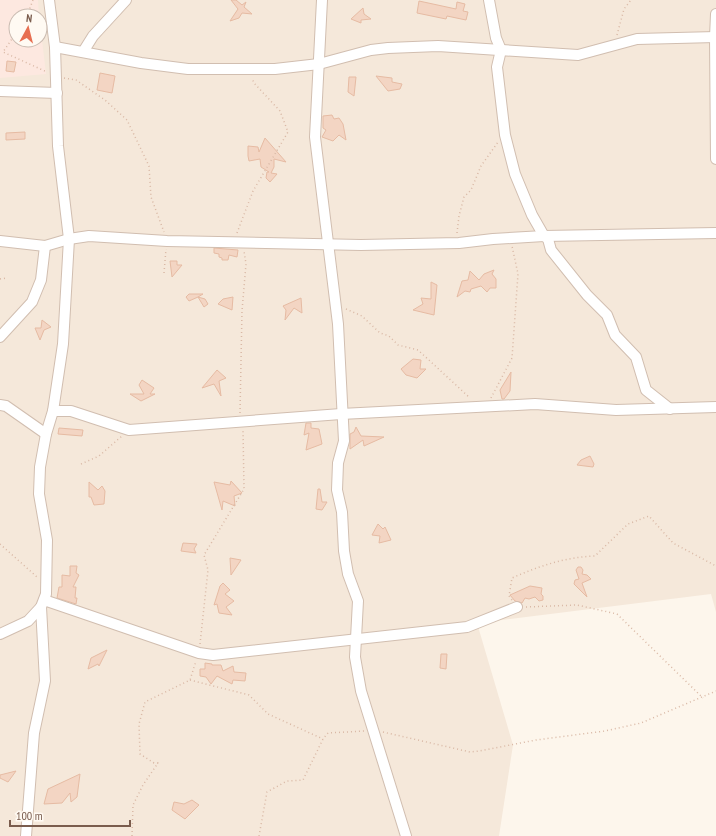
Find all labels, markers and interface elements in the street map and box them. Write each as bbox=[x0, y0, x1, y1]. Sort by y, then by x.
north arrow bbox=[8, 8, 48, 48]
text: N bbox=[25, 11, 33, 25]
scale bar bbox=[10, 802, 130, 828]
text: 100 m bbox=[16, 808, 43, 823]

